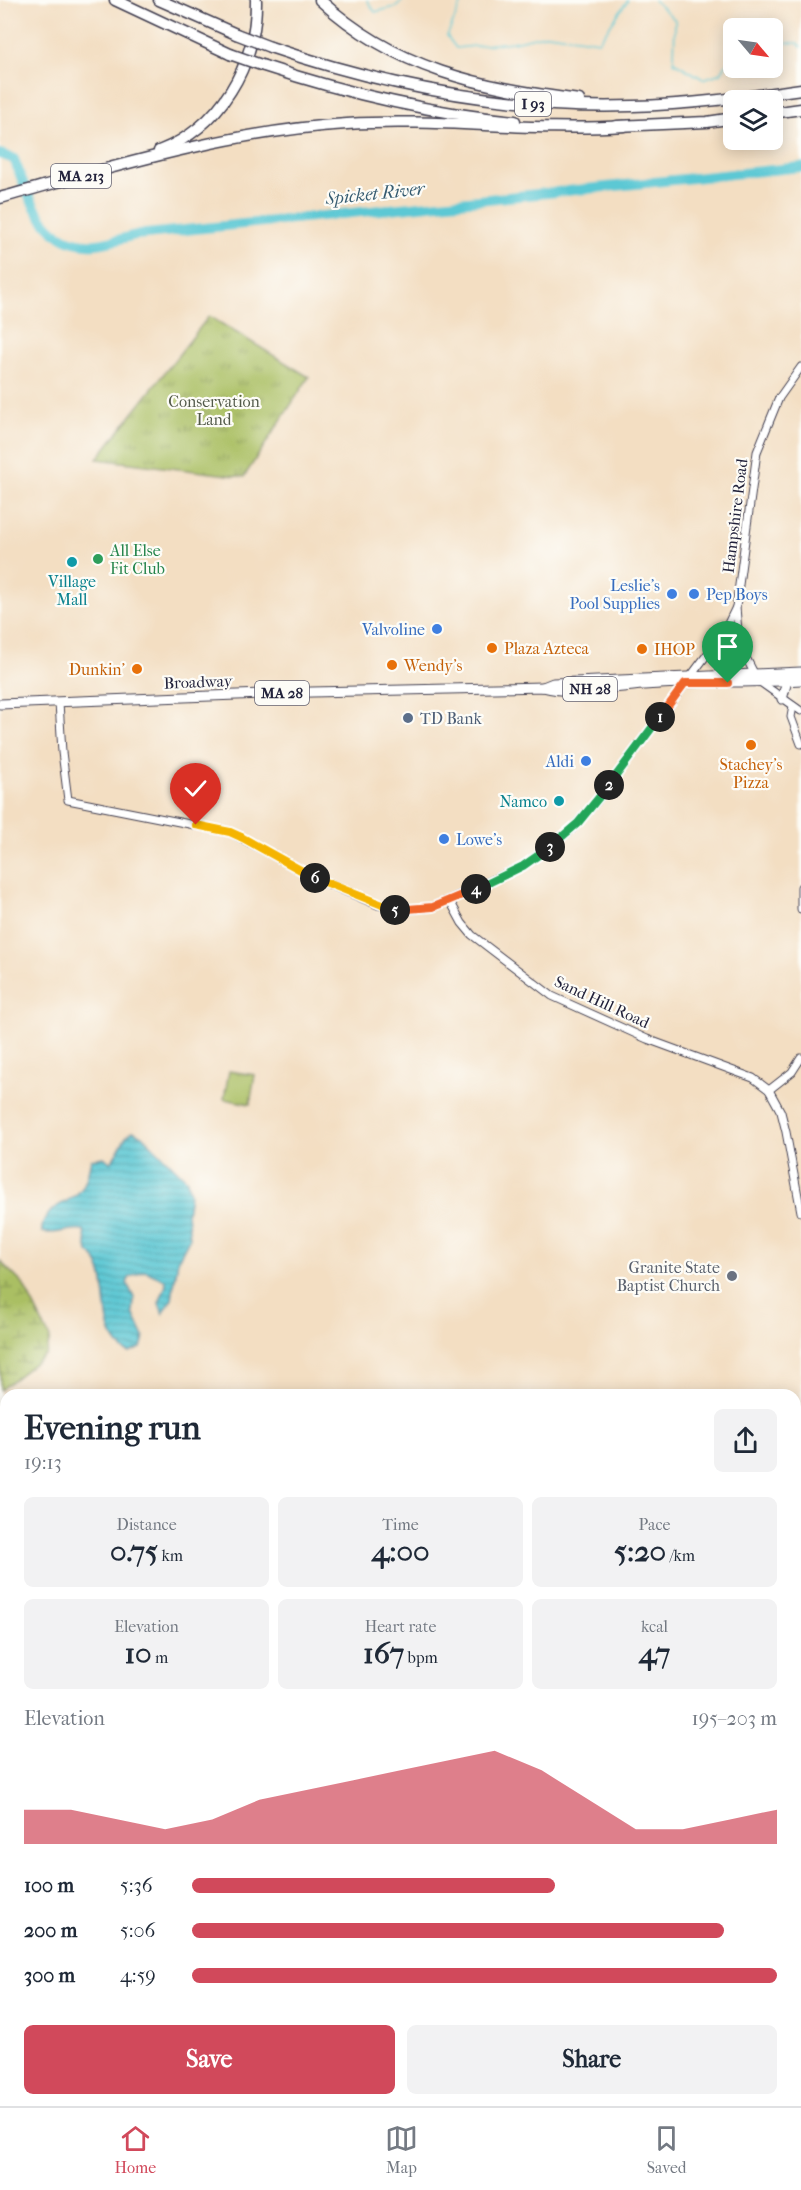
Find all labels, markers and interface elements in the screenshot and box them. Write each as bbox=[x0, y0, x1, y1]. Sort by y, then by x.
north arrow bbox=[723, 18, 783, 78]
map controls bbox=[723, 18, 783, 150]
button: layers bbox=[723, 90, 783, 150]
road number: I 93 bbox=[515, 92, 551, 116]
road number: MA 213 bbox=[51, 164, 111, 188]
water label: Spicket River bbox=[323, 178, 427, 210]
park label: Conservation Land bbox=[168, 392, 260, 429]
street label: Hampshire Road bbox=[719, 457, 751, 574]
place label: All Else Fit Club bbox=[109, 541, 165, 578]
marker: All Else Fit Club bbox=[91, 552, 105, 566]
marker: Village Mall bbox=[65, 555, 79, 569]
place label: Village Mall bbox=[47, 572, 96, 609]
place label: Leslie's Pool Supplies bbox=[569, 576, 660, 613]
place label: Pep Boys bbox=[706, 585, 768, 604]
marker: Leslie's Pool Supplies bbox=[665, 587, 679, 601]
marker: Pep Boys bbox=[687, 587, 701, 601]
place label: Valvoline bbox=[361, 620, 425, 639]
pin bbox=[702, 621, 753, 683]
marker: Valvoline bbox=[430, 622, 444, 636]
icon: arrive bbox=[711, 630, 744, 663]
place label: Plaza Azteca bbox=[504, 639, 590, 658]
place label: IHOP bbox=[654, 640, 695, 659]
marker: Plaza Azteca bbox=[485, 641, 499, 655]
marker: IHOP bbox=[635, 642, 649, 656]
place label: Wendy's bbox=[403, 656, 462, 675]
marker: Wendy's bbox=[385, 658, 399, 672]
place label: Dunkin' bbox=[69, 660, 125, 679]
marker: Dunkin' bbox=[130, 662, 144, 676]
street label: Broadway bbox=[163, 671, 233, 693]
road number: NH 28 bbox=[563, 677, 617, 701]
road number: MA 28 bbox=[255, 681, 309, 705]
pin: 1 bbox=[645, 702, 675, 732]
text: 1 bbox=[657, 707, 663, 726]
place label: TD Bank bbox=[420, 709, 483, 728]
marker: TD Bank bbox=[401, 711, 415, 725]
marker: Stachey's Pizza bbox=[744, 738, 758, 752]
place label: Aldi bbox=[545, 752, 574, 771]
marker: Aldi bbox=[579, 754, 593, 768]
place label: Stachey's Pizza bbox=[719, 755, 783, 792]
pin bbox=[170, 763, 221, 825]
pin: 2 bbox=[594, 770, 624, 800]
icon: check bbox=[179, 772, 212, 805]
text: 2 bbox=[605, 775, 613, 794]
place label: Namco bbox=[499, 792, 547, 811]
marker: Namco bbox=[552, 794, 566, 808]
place label: Lowe's bbox=[456, 830, 502, 849]
marker: Lowe's bbox=[437, 832, 451, 846]
pin: 3 bbox=[535, 832, 565, 862]
text: 3 bbox=[547, 837, 553, 856]
pin: 6 bbox=[300, 863, 330, 893]
text: 6 bbox=[311, 868, 319, 887]
pin: 4 bbox=[461, 874, 491, 904]
text: 4 bbox=[471, 879, 481, 898]
pin: 5 bbox=[380, 895, 410, 925]
text: 5 bbox=[392, 900, 398, 919]
street label: Sand Hill Road bbox=[552, 972, 653, 1032]
place label: Granite State Baptist Church bbox=[617, 1258, 720, 1295]
marker: Granite State Baptist Church bbox=[725, 1269, 739, 1283]
text: Evening run bbox=[24, 1409, 201, 1448]
button: share bbox=[714, 1409, 777, 1472]
text: 19:13 bbox=[24, 1451, 62, 1474]
text: Distance bbox=[116, 1515, 177, 1534]
text: Time bbox=[382, 1515, 419, 1534]
text: Pace bbox=[639, 1515, 670, 1534]
text: 0.75 bbox=[110, 1534, 158, 1569]
text: 4:00 bbox=[371, 1534, 430, 1569]
text: 5:20 bbox=[614, 1534, 666, 1569]
text: km bbox=[158, 1546, 183, 1565]
text: /km bbox=[666, 1546, 695, 1565]
text: Elevation bbox=[114, 1617, 179, 1636]
text: Heart rate bbox=[365, 1617, 436, 1636]
text: kcal bbox=[641, 1617, 668, 1636]
text: 10 bbox=[125, 1636, 152, 1671]
text: 167 bbox=[363, 1636, 404, 1671]
text: 47 bbox=[639, 1636, 670, 1671]
text: m bbox=[152, 1648, 168, 1667]
text: bpm bbox=[404, 1648, 438, 1667]
text: Elevation bbox=[24, 1707, 105, 1730]
text: 195–203 m bbox=[692, 1707, 777, 1730]
text: 100 m bbox=[24, 1874, 74, 1897]
text: 5:36 bbox=[120, 1874, 153, 1897]
text: 200 m bbox=[24, 1919, 77, 1942]
text: 5:06 bbox=[120, 1919, 155, 1942]
text: 300 m bbox=[24, 1964, 75, 1987]
text: 4:59 bbox=[120, 1964, 156, 1987]
button: Save bbox=[24, 2025, 395, 2094]
button: Share bbox=[407, 2025, 777, 2094]
tab: Home bbox=[114, 2122, 156, 2177]
tab: Map bbox=[385, 2122, 418, 2177]
tab: Saved bbox=[647, 2122, 687, 2177]

